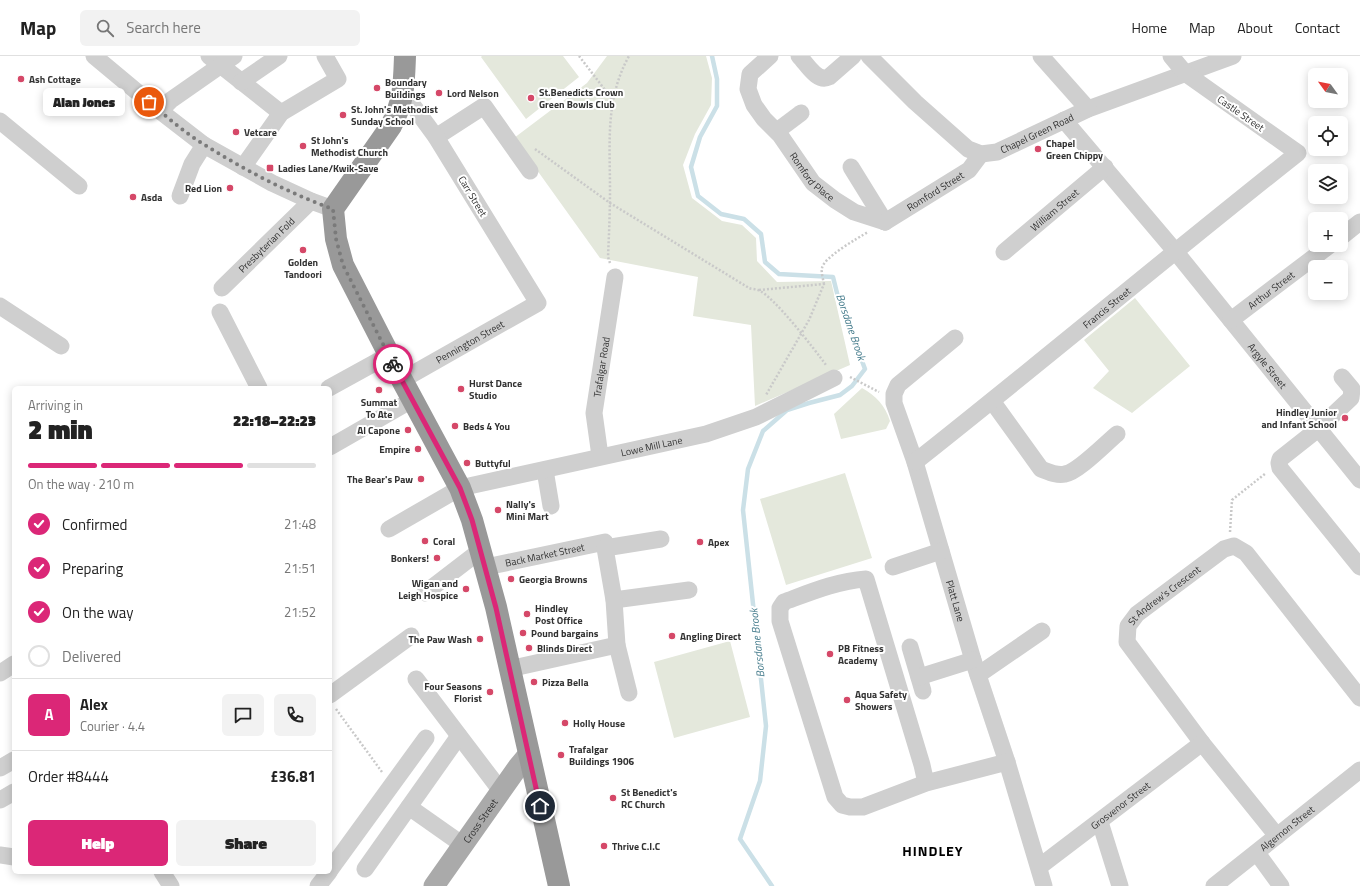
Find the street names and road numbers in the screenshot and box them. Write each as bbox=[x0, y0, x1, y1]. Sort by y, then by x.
street label: Castle Street bbox=[1214, 92, 1268, 135]
street label: Chapel Green Road bbox=[998, 110, 1076, 157]
street label: Romford Place bbox=[786, 149, 838, 205]
street label: Romford Street bbox=[904, 168, 967, 215]
street label: Carr Street bbox=[454, 173, 491, 220]
street label: William Street bbox=[1027, 185, 1083, 235]
street label: Presbyterian Fold bbox=[235, 214, 298, 276]
street label: Arthur Street bbox=[1245, 267, 1298, 313]
street label: Francis Street bbox=[1079, 283, 1134, 332]
street label: Pennington Street bbox=[433, 316, 508, 367]
street label: Trafalgar Road bbox=[590, 336, 614, 398]
street label: Argyle Street bbox=[1244, 340, 1291, 392]
street label: Lowe Mill Lane bbox=[619, 432, 684, 460]
street label: Back Market Street bbox=[504, 539, 586, 571]
street label: St Andrew's Crescent bbox=[1124, 562, 1204, 628]
street label: Platt Lane bbox=[942, 578, 968, 624]
street label: Grosvenor Street bbox=[1088, 778, 1154, 833]
street label: Cross Street bbox=[460, 795, 502, 846]
street label: Algernon Street bbox=[1257, 802, 1318, 855]

